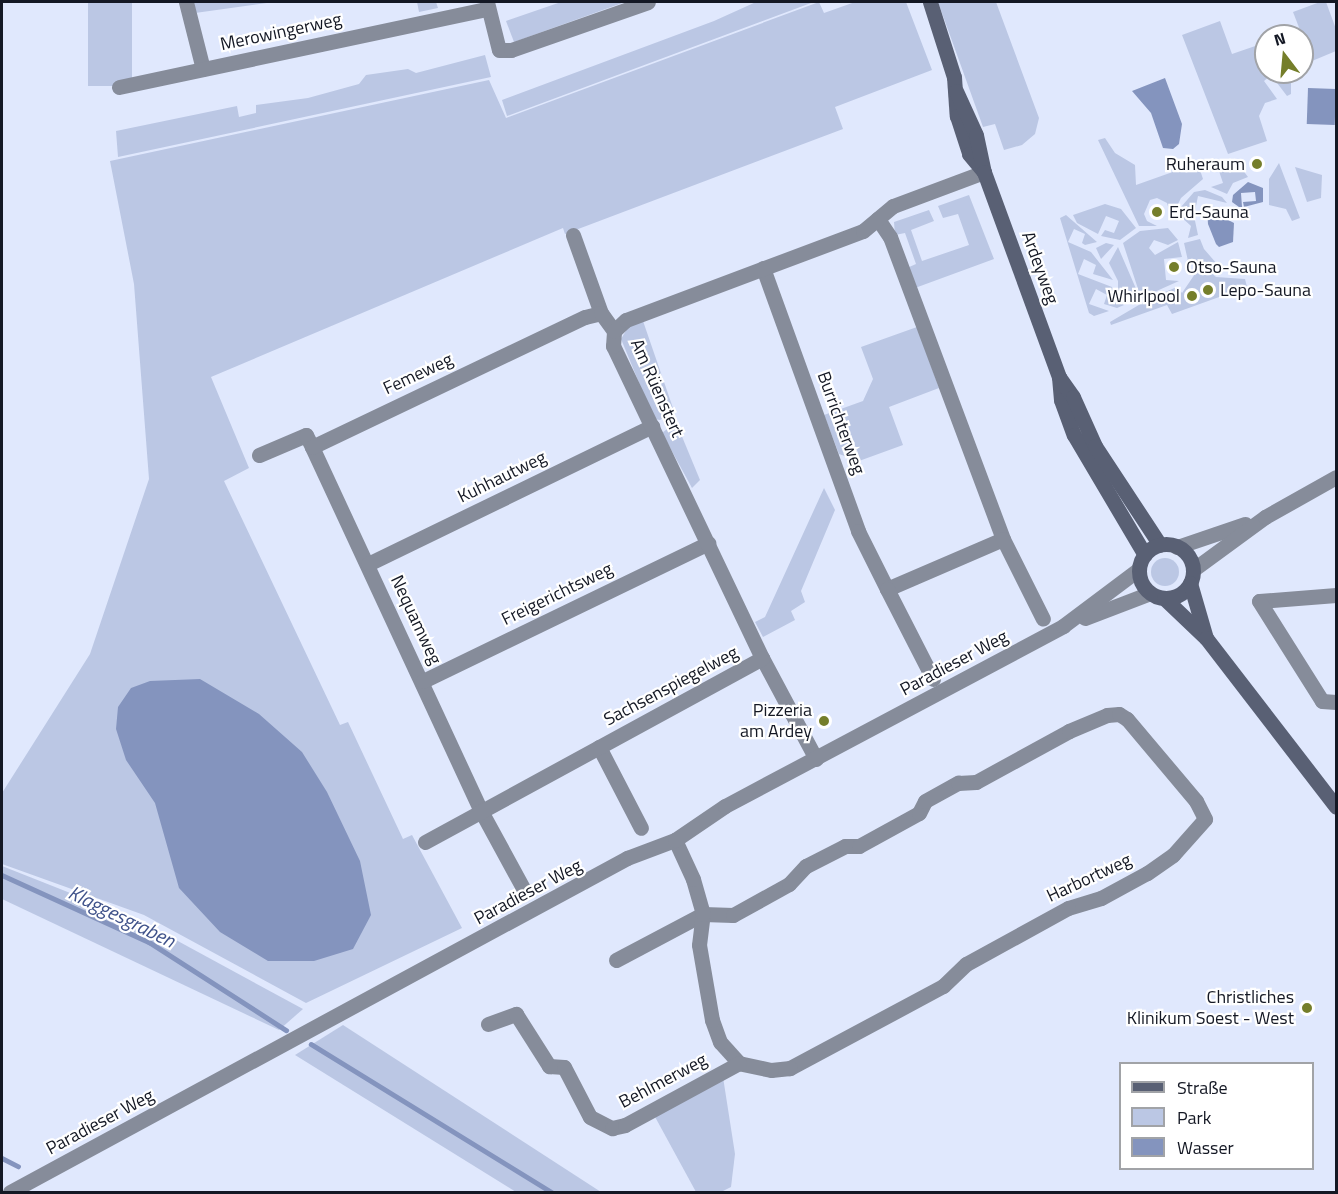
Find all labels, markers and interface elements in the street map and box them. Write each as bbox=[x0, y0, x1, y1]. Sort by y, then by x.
street label: Merowingerweg bbox=[218, 9, 344, 55]
north arrow bbox=[1254, 24, 1314, 84]
text: N bbox=[1271, 26, 1288, 52]
place label: Ruheraum bbox=[1166, 153, 1245, 175]
marker: Ruheraum bbox=[1250, 157, 1264, 171]
place label: Erd-Sauna bbox=[1169, 201, 1249, 223]
marker: Erd-Sauna bbox=[1150, 205, 1164, 219]
street label: Ardeyweg bbox=[1017, 229, 1063, 307]
place label: Otso-Sauna bbox=[1186, 256, 1276, 278]
marker: Otso-Sauna bbox=[1167, 260, 1181, 274]
place label: Lepo-Sauna bbox=[1220, 279, 1311, 301]
marker: Lepo-Sauna bbox=[1201, 283, 1215, 297]
place label: Whirlpool bbox=[1107, 285, 1180, 307]
marker: Whirlpool bbox=[1185, 289, 1199, 303]
street label: Am Rüenstert bbox=[626, 335, 688, 441]
street label: Femeweg bbox=[380, 349, 456, 399]
street label: Burrichterweg bbox=[812, 369, 870, 477]
street label: Kuhhautweg bbox=[454, 446, 550, 508]
street label: Freigerichtsweg bbox=[498, 558, 616, 630]
street label: Nequamweg bbox=[386, 572, 446, 668]
street label: Paradieser Weg bbox=[896, 626, 1012, 700]
street label: Sachsenspiegelweg bbox=[600, 642, 742, 730]
place label: Pizzeria am Ardey bbox=[740, 700, 812, 742]
marker: Pizzeria am Ardey bbox=[817, 714, 831, 728]
street label: Harbortweg bbox=[1043, 849, 1135, 907]
street label: Paradieser Weg bbox=[470, 855, 586, 929]
water label: Klaggesgraben bbox=[65, 880, 179, 952]
place label: Christliches Klinikum Soest - West bbox=[1127, 987, 1294, 1030]
marker: Christliches Klinikum Soest - West bbox=[1298, 999, 1316, 1017]
street label: Behlmerweg bbox=[615, 1049, 711, 1113]
legend bbox=[1119, 1062, 1314, 1170]
text: Straße bbox=[1177, 1074, 1228, 1101]
street label: Paradieser Weg bbox=[42, 1085, 158, 1159]
text: Park bbox=[1177, 1104, 1211, 1131]
text: Wasser bbox=[1177, 1134, 1234, 1161]

